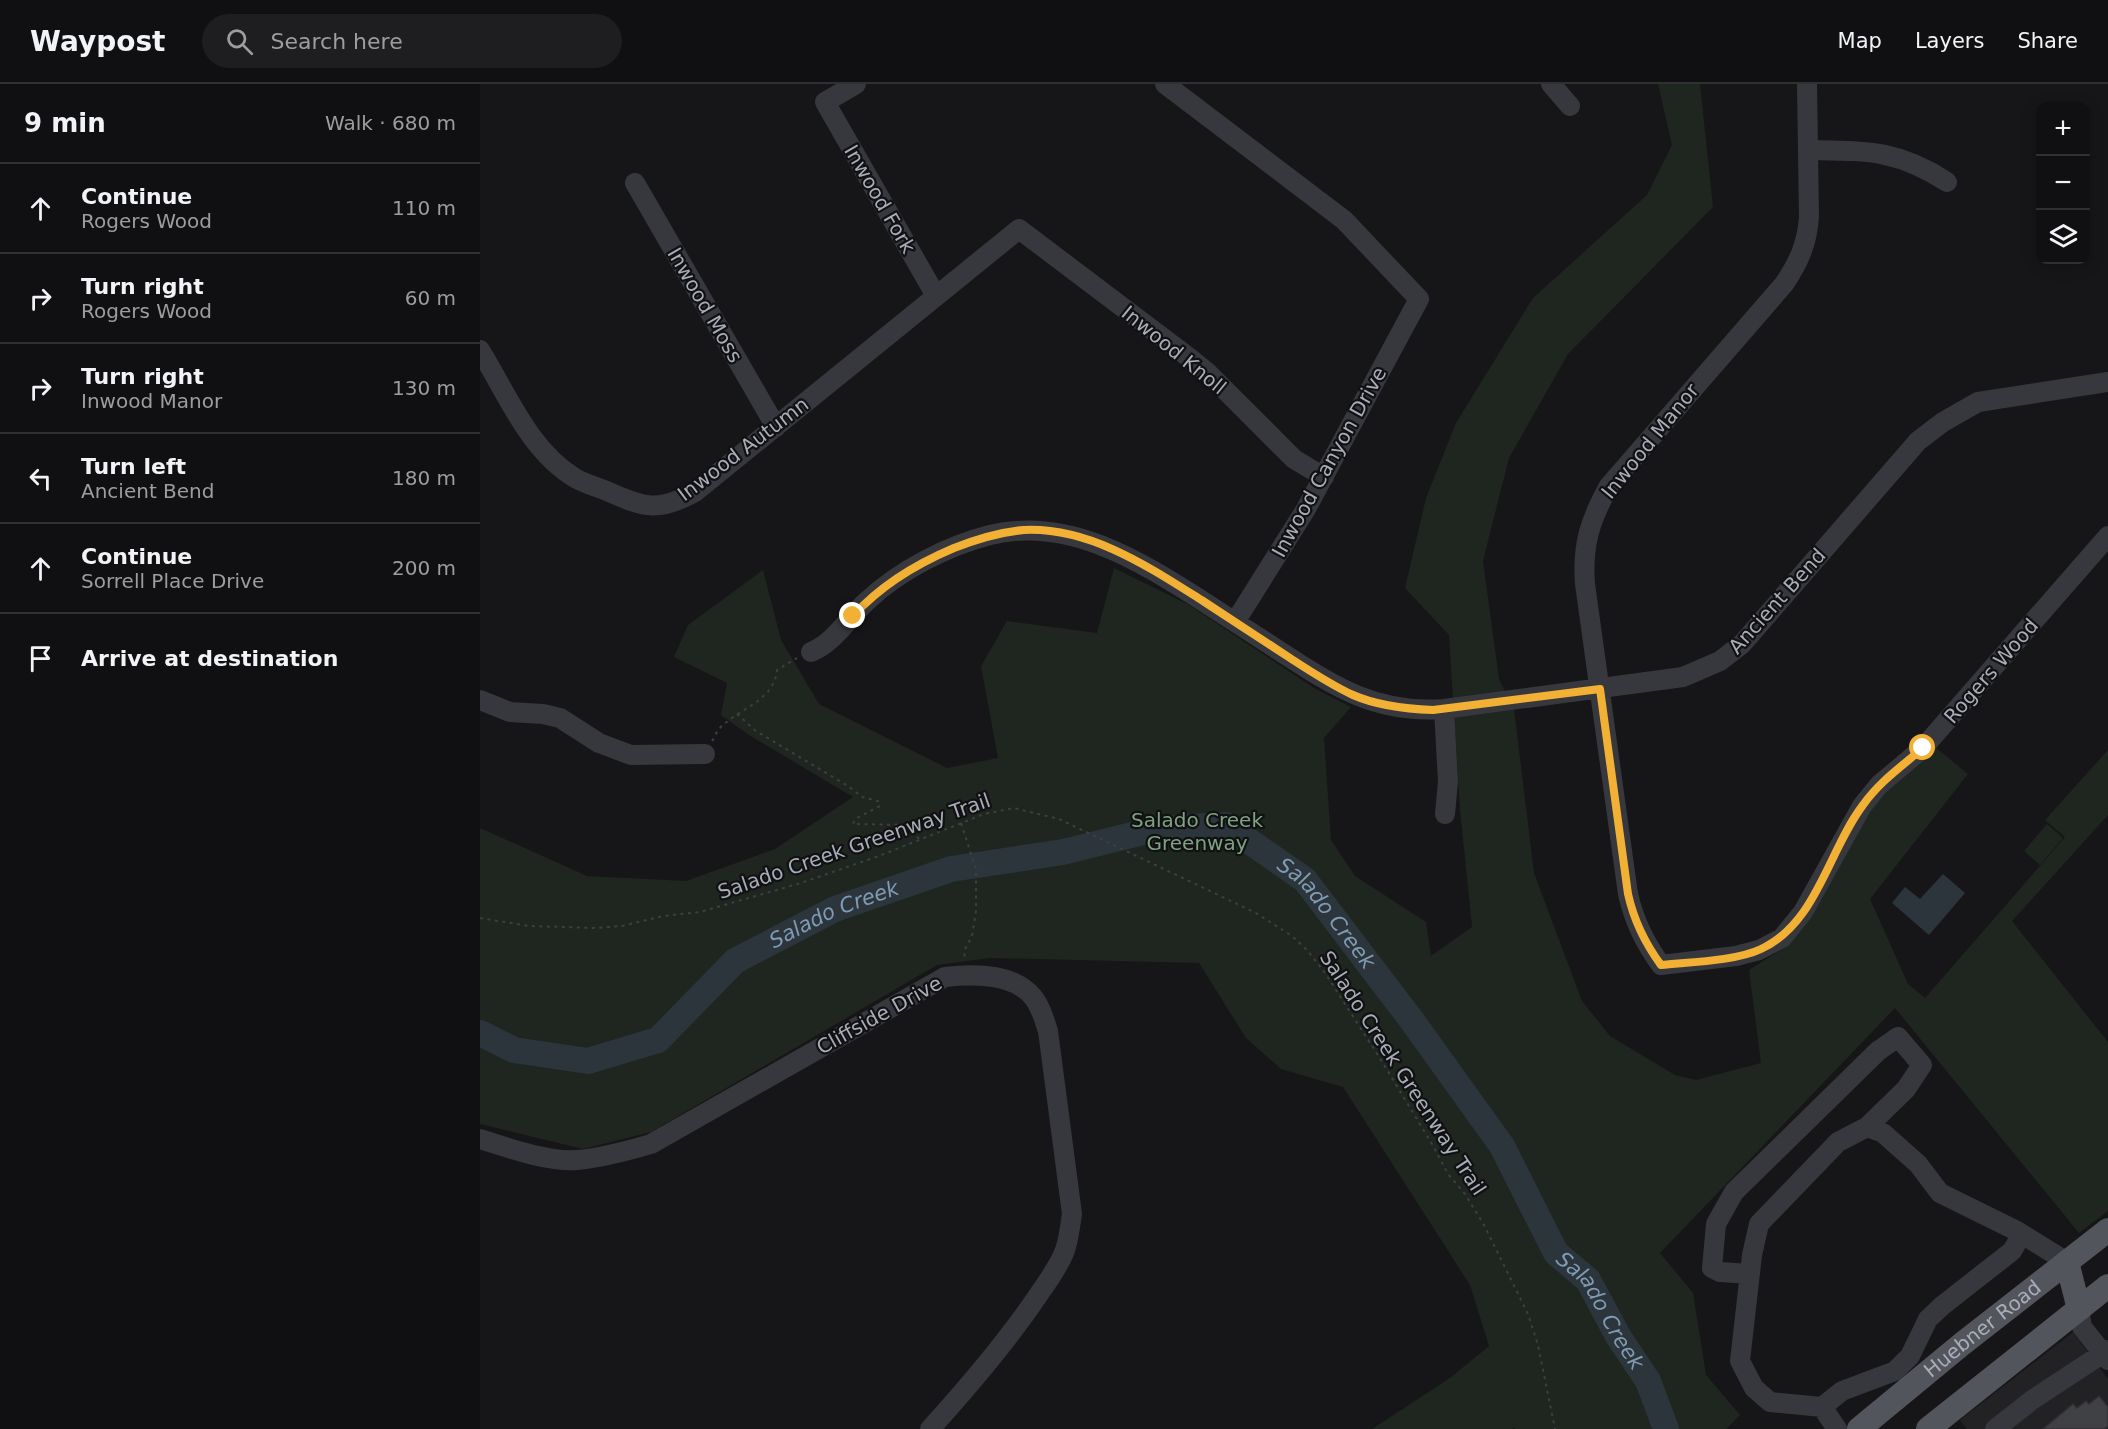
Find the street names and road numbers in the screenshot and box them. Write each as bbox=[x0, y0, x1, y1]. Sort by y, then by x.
street label: Inwood Fork bbox=[839, 140, 921, 258]
street label: Inwood Moss bbox=[662, 243, 748, 367]
street label: Inwood Knoll bbox=[1117, 301, 1231, 399]
street label: Inwood Canyon Drive bbox=[1267, 363, 1391, 561]
street label: Inwood Manor bbox=[1596, 378, 1704, 503]
street label: Inwood Autumn bbox=[673, 392, 813, 506]
street label: Ancient Bend bbox=[1723, 543, 1831, 659]
street label: Rogers Wood bbox=[1939, 614, 2043, 728]
street label: Salado Creek Greenway Trail bbox=[715, 788, 993, 904]
street label: Salado Creek Greenway Trail bbox=[1315, 946, 1491, 1200]
street label: Cliffside Drive bbox=[812, 971, 946, 1059]
street label: Huebner Road bbox=[1919, 1275, 2046, 1382]

